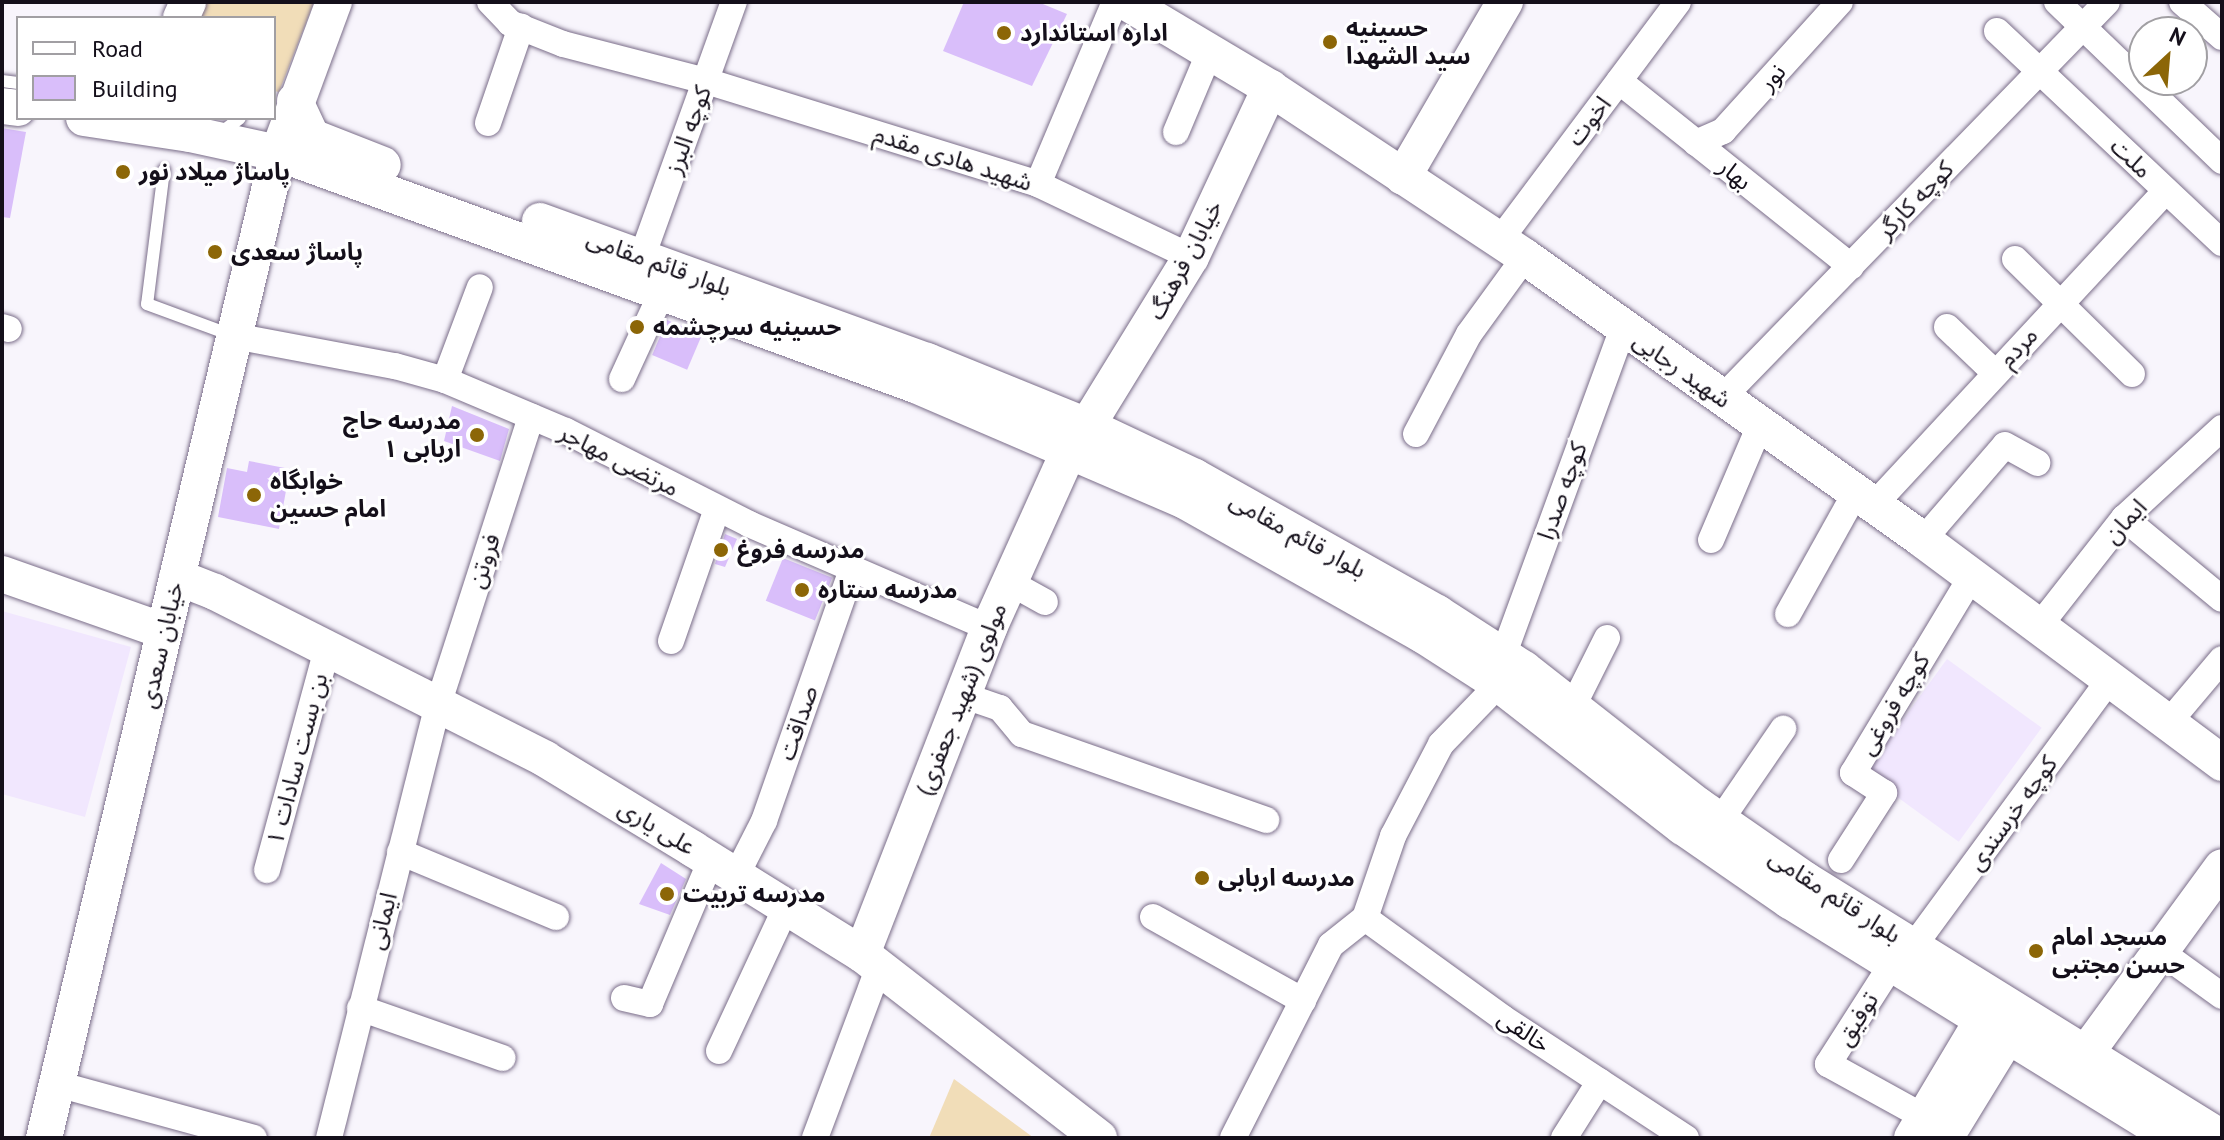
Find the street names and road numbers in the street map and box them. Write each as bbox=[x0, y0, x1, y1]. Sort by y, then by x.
street label: نور bbox=[1752, 57, 1792, 97]
street label: کوچه البرز bbox=[659, 82, 717, 178]
street label: اخوت bbox=[1561, 90, 1617, 152]
street label: شهید هادی مقدم bbox=[870, 119, 1036, 197]
street label: ملت bbox=[2104, 132, 2158, 184]
street label: بهار bbox=[1713, 152, 1757, 196]
street label: کوچه کارگر bbox=[1871, 155, 1959, 245]
street label: خیابان فرهنگ bbox=[1142, 195, 1228, 325]
street label: بلوار قائم مقامی bbox=[583, 224, 735, 302]
street label: مردم bbox=[1992, 321, 2044, 373]
street label: شهید رجایی bbox=[1627, 326, 1737, 414]
street label: مرتضی مهاجر bbox=[554, 417, 684, 503]
street label: کوچه صدرا bbox=[1531, 438, 1593, 544]
street label: بلوار قائم مقامی bbox=[1225, 486, 1371, 584]
street label: ایمان bbox=[2097, 493, 2153, 549]
street label: فروتن bbox=[462, 530, 506, 592]
street label: خیابان سعدی bbox=[132, 579, 190, 711]
street label: مولوی (شهید جعفری) bbox=[909, 599, 1013, 799]
street label: کوچه فروغی bbox=[1852, 648, 1936, 760]
street label: بن بست سادات ۱ bbox=[260, 670, 334, 848]
street label: صداقت bbox=[772, 682, 824, 764]
street label: کوچه خرسندی bbox=[1961, 750, 2063, 876]
street label: علی یاری bbox=[613, 793, 701, 861]
street label: بلوار قائم مقامی bbox=[1764, 843, 1906, 949]
street label: ایمانی bbox=[361, 889, 403, 953]
street label: توفیق bbox=[1830, 987, 1884, 1051]
street label: خالقی bbox=[1492, 1003, 1556, 1059]

